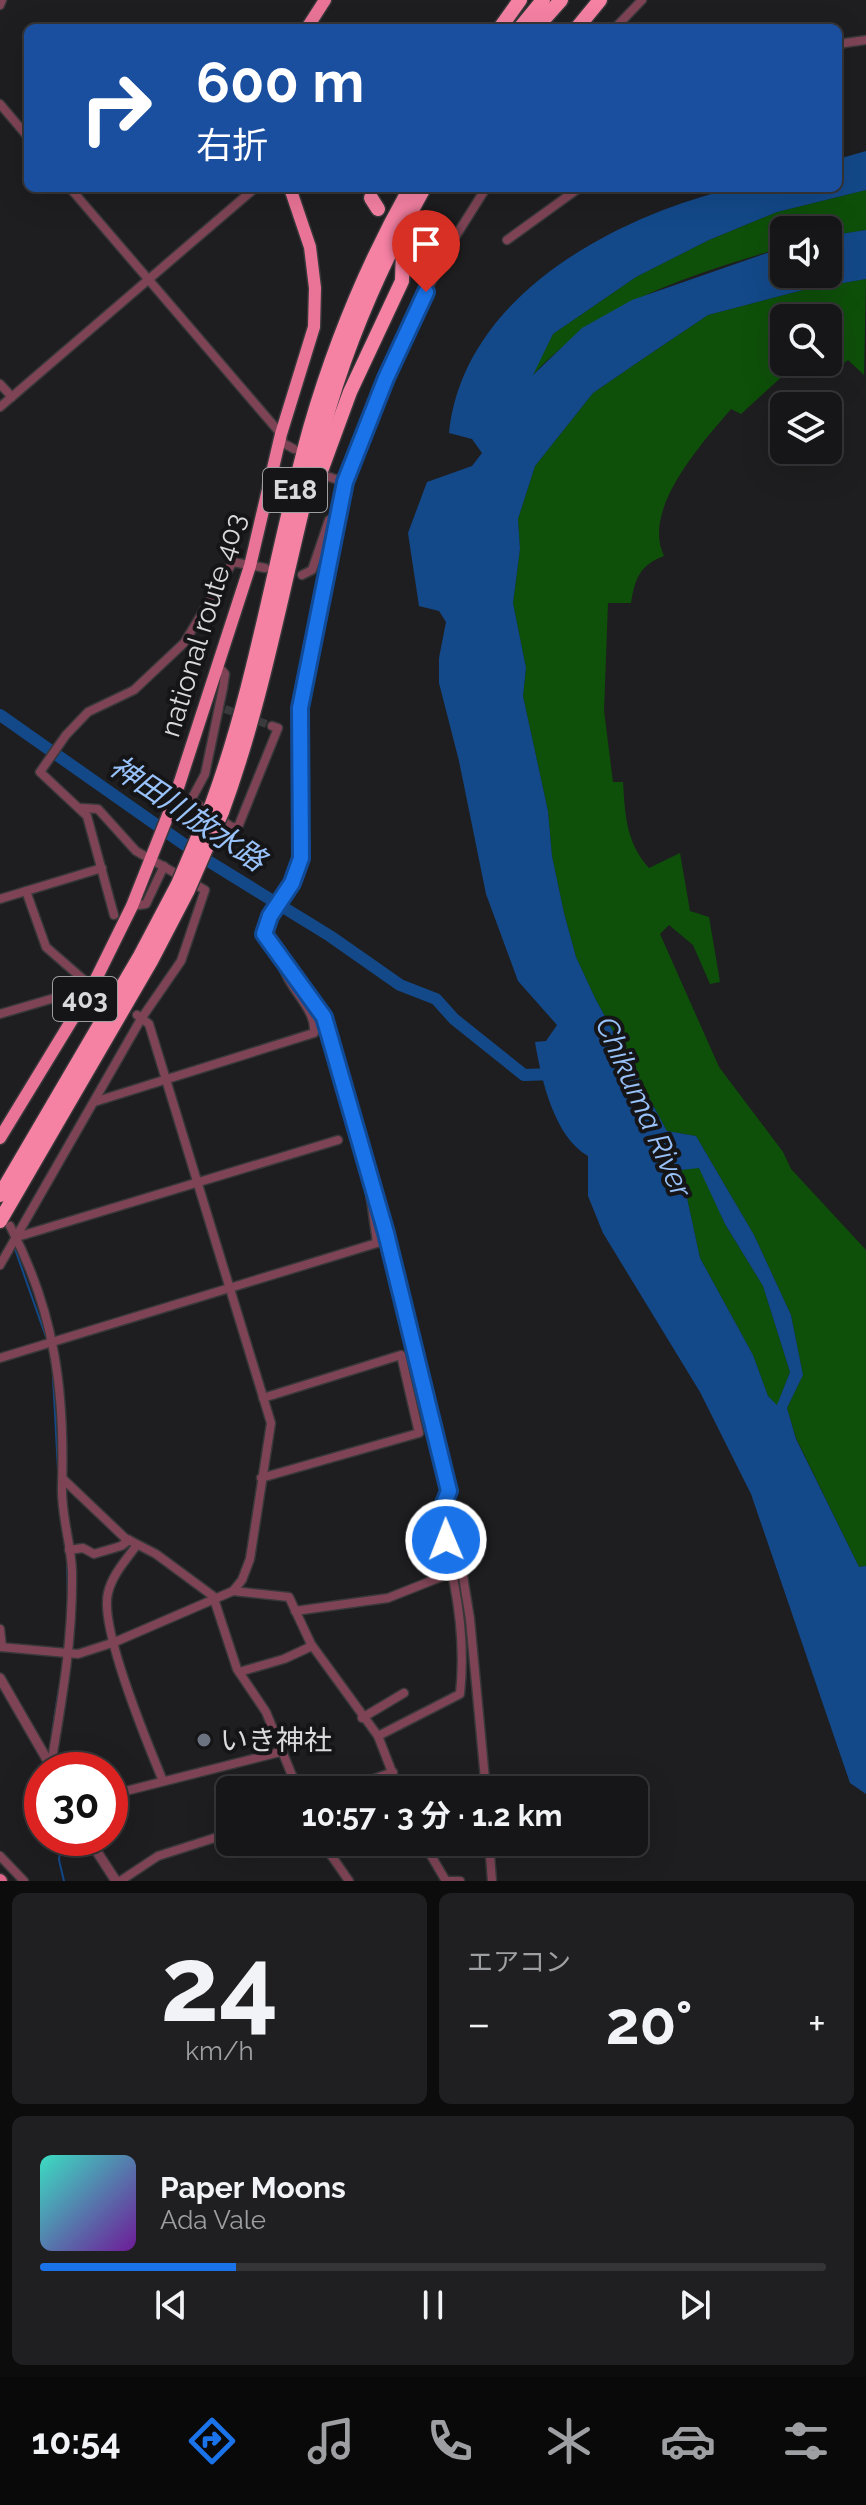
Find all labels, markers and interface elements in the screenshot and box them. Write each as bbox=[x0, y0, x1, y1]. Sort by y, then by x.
text: 600 m bbox=[196, 49, 364, 115]
icon: right bbox=[64, 56, 168, 160]
text: 右折 bbox=[196, 124, 268, 166]
pin bbox=[392, 210, 460, 292]
map controls bbox=[770, 216, 842, 464]
button: sound bbox=[770, 216, 842, 288]
icon: arrive bbox=[404, 222, 448, 266]
button: search bbox=[770, 304, 842, 376]
button: layers bbox=[770, 392, 842, 464]
road number: E18 bbox=[263, 468, 327, 512]
street label: national route 403 bbox=[153, 509, 253, 741]
water label: 神田川放水路 bbox=[104, 748, 275, 880]
road number: 403 bbox=[53, 977, 117, 1021]
water label: Chikuma River bbox=[589, 1011, 700, 1204]
position arrow bbox=[404, 1498, 488, 1582]
place label: いき神社 bbox=[220, 1724, 332, 1757]
marker: いき神社 bbox=[195, 1731, 213, 1749]
speed limit sign: 30 bbox=[24, 1752, 128, 1856]
text: 10:57 · 3 分 · 1.2 km bbox=[302, 1798, 562, 1833]
text: 24 bbox=[160, 1923, 279, 2045]
text: エアコン bbox=[467, 1947, 571, 1977]
text: 20° bbox=[606, 1988, 693, 2058]
text: − bbox=[467, 1998, 491, 2049]
text: + bbox=[808, 1998, 826, 2049]
text: km/h bbox=[185, 2036, 254, 2066]
text: Paper Moons bbox=[160, 2170, 346, 2205]
text: Ada Vale bbox=[160, 2205, 266, 2235]
icon: previous bbox=[149, 2283, 193, 2327]
icon: pause bbox=[411, 2283, 455, 2327]
icon: next bbox=[673, 2283, 717, 2327]
icon: directions bbox=[184, 2413, 240, 2469]
icon: music bbox=[303, 2413, 359, 2469]
icon: phone bbox=[422, 2413, 478, 2469]
icon: climate bbox=[541, 2413, 597, 2469]
icon: car bbox=[660, 2413, 716, 2469]
icon: filters bbox=[778, 2413, 834, 2469]
text: 10:54 bbox=[31, 2420, 121, 2462]

